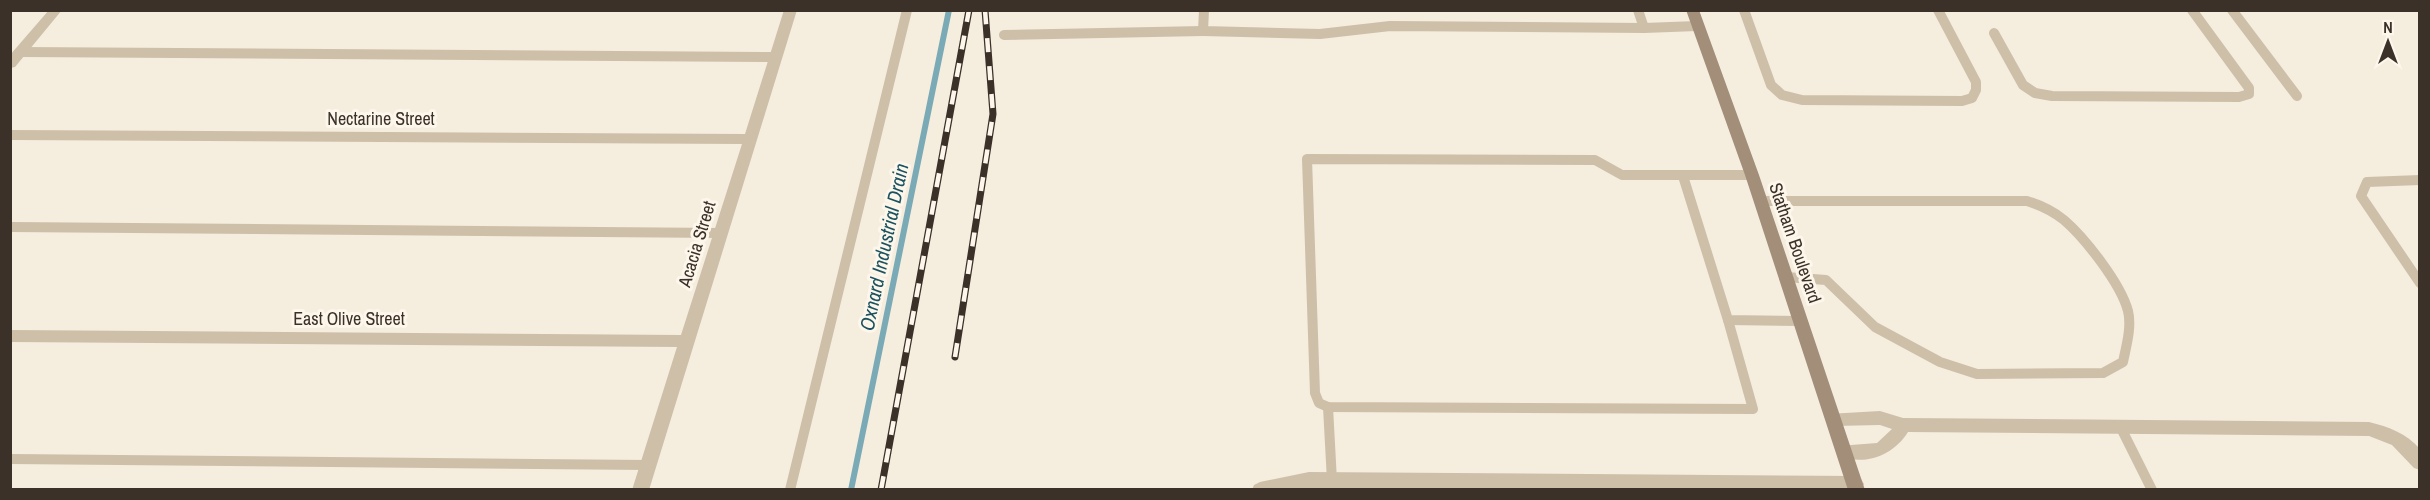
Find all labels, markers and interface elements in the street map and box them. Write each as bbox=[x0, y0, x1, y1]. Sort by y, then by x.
north arrow bbox=[2358, 12, 2418, 72]
text: N bbox=[2383, 16, 2393, 38]
street label: Nectarine Street bbox=[327, 106, 435, 131]
water label: Oxnard Industrial Drain bbox=[853, 161, 914, 333]
street label: Statham Boulevard bbox=[1763, 179, 1828, 306]
street label: Acacia Street bbox=[671, 198, 721, 291]
street label: East Olive Street bbox=[293, 306, 405, 331]

